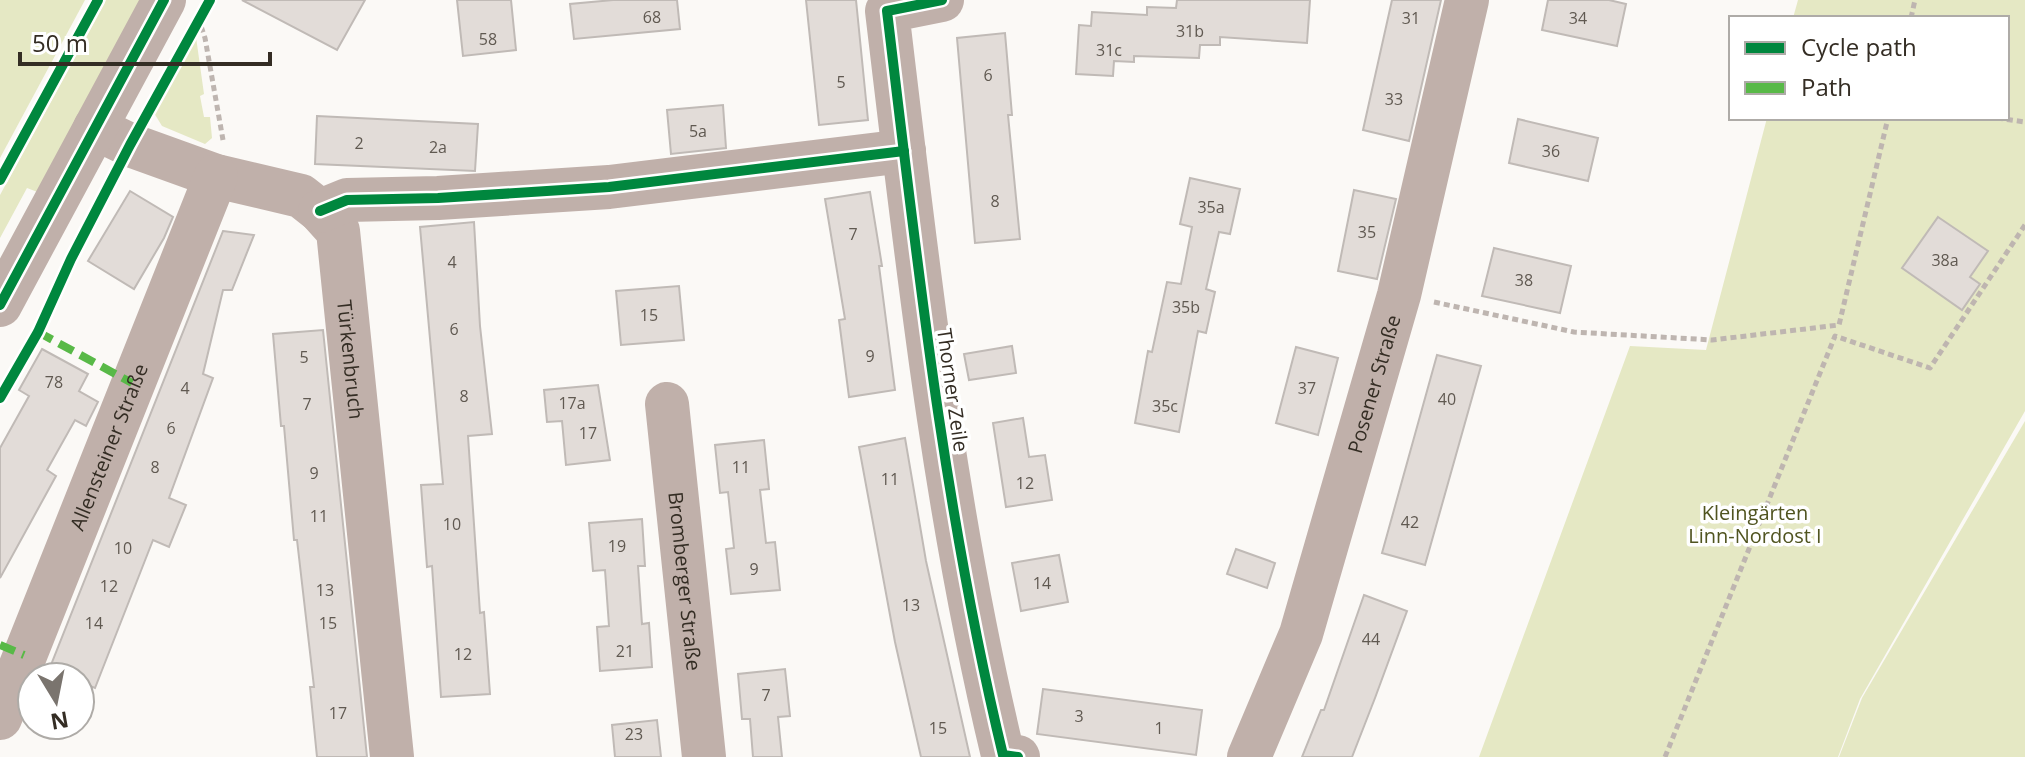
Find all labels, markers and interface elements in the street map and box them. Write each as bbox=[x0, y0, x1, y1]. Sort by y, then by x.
house number: 68 bbox=[643, 6, 661, 28]
house number: 31 bbox=[1402, 7, 1420, 29]
house number: 34 bbox=[1569, 7, 1587, 29]
scale bar bbox=[20, 16, 270, 66]
legend bbox=[1729, 16, 2009, 120]
house number: 31b bbox=[1176, 20, 1204, 42]
text: 50 m bbox=[32, 26, 88, 59]
house number: 58 bbox=[479, 28, 497, 50]
text: Cycle path bbox=[1801, 30, 1917, 63]
house number: 31c bbox=[1096, 39, 1122, 61]
house number: 6 bbox=[983, 64, 993, 86]
text: Path bbox=[1801, 70, 1852, 103]
house number: 5 bbox=[836, 71, 846, 93]
house number: 33 bbox=[1385, 88, 1403, 110]
house number: 5a bbox=[689, 120, 707, 142]
house number: 2 bbox=[354, 132, 364, 154]
house number: 2a bbox=[429, 136, 447, 158]
house number: 36 bbox=[1542, 140, 1560, 162]
house number: 8 bbox=[990, 190, 1000, 212]
house number: 35a bbox=[1197, 196, 1225, 218]
house number: 35 bbox=[1358, 221, 1376, 243]
house number: 7 bbox=[848, 223, 858, 245]
house number: 38a bbox=[1931, 249, 1959, 271]
house number: 4 bbox=[447, 251, 457, 273]
house number: 38 bbox=[1515, 269, 1533, 291]
house number: 35b bbox=[1172, 296, 1200, 318]
street label: Türkenbruch bbox=[332, 298, 371, 421]
house number: 15 bbox=[640, 304, 658, 326]
street label: Posener Straße bbox=[1341, 311, 1406, 456]
house number: 6 bbox=[449, 318, 459, 340]
street label: Thorner Zeile bbox=[931, 327, 975, 453]
house number: 9 bbox=[865, 345, 875, 367]
house number: 5 bbox=[299, 346, 309, 368]
street label: Allensteiner Straße bbox=[63, 359, 153, 534]
house number: 78 bbox=[45, 371, 63, 393]
house number: 4 bbox=[180, 377, 190, 399]
house number: 37 bbox=[1298, 377, 1316, 399]
house number: 8 bbox=[459, 385, 469, 407]
house number: 40 bbox=[1438, 388, 1456, 410]
house number: 17a bbox=[558, 392, 586, 414]
house number: 7 bbox=[302, 393, 312, 415]
house number: 35c bbox=[1152, 395, 1178, 417]
house number: 6 bbox=[166, 417, 176, 439]
house number: 17 bbox=[579, 422, 597, 444]
house number: 8 bbox=[150, 456, 160, 478]
house number: 11 bbox=[732, 456, 750, 478]
house number: 9 bbox=[309, 462, 319, 484]
house number: 11 bbox=[881, 468, 899, 490]
house number: 12 bbox=[1016, 472, 1034, 494]
street label: Bromberger Straße bbox=[663, 490, 708, 672]
park label: Kleingärten Linn-Nordost I bbox=[1688, 499, 1822, 549]
house number: 11 bbox=[310, 505, 328, 527]
house number: 42 bbox=[1401, 511, 1419, 533]
house number: 10 bbox=[443, 513, 461, 535]
house number: 19 bbox=[608, 535, 626, 557]
house number: 10 bbox=[114, 537, 132, 559]
house number: 9 bbox=[749, 558, 759, 580]
house number: 14 bbox=[1033, 572, 1051, 594]
house number: 12 bbox=[100, 575, 118, 597]
house number: 13 bbox=[316, 579, 334, 601]
house number: 13 bbox=[902, 594, 920, 616]
house number: 14 bbox=[85, 612, 103, 634]
house number: 15 bbox=[319, 612, 337, 634]
house number: 44 bbox=[1362, 628, 1380, 650]
house number: 21 bbox=[616, 640, 634, 662]
house number: 12 bbox=[454, 643, 472, 665]
north arrow bbox=[16, 661, 96, 741]
house number: 7 bbox=[761, 684, 771, 706]
house number: 17 bbox=[329, 702, 347, 724]
text: N bbox=[48, 705, 71, 738]
house number: 3 bbox=[1074, 705, 1084, 727]
house number: 15 bbox=[929, 717, 947, 739]
house number: 1 bbox=[1154, 717, 1164, 739]
house number: 23 bbox=[625, 723, 643, 745]

